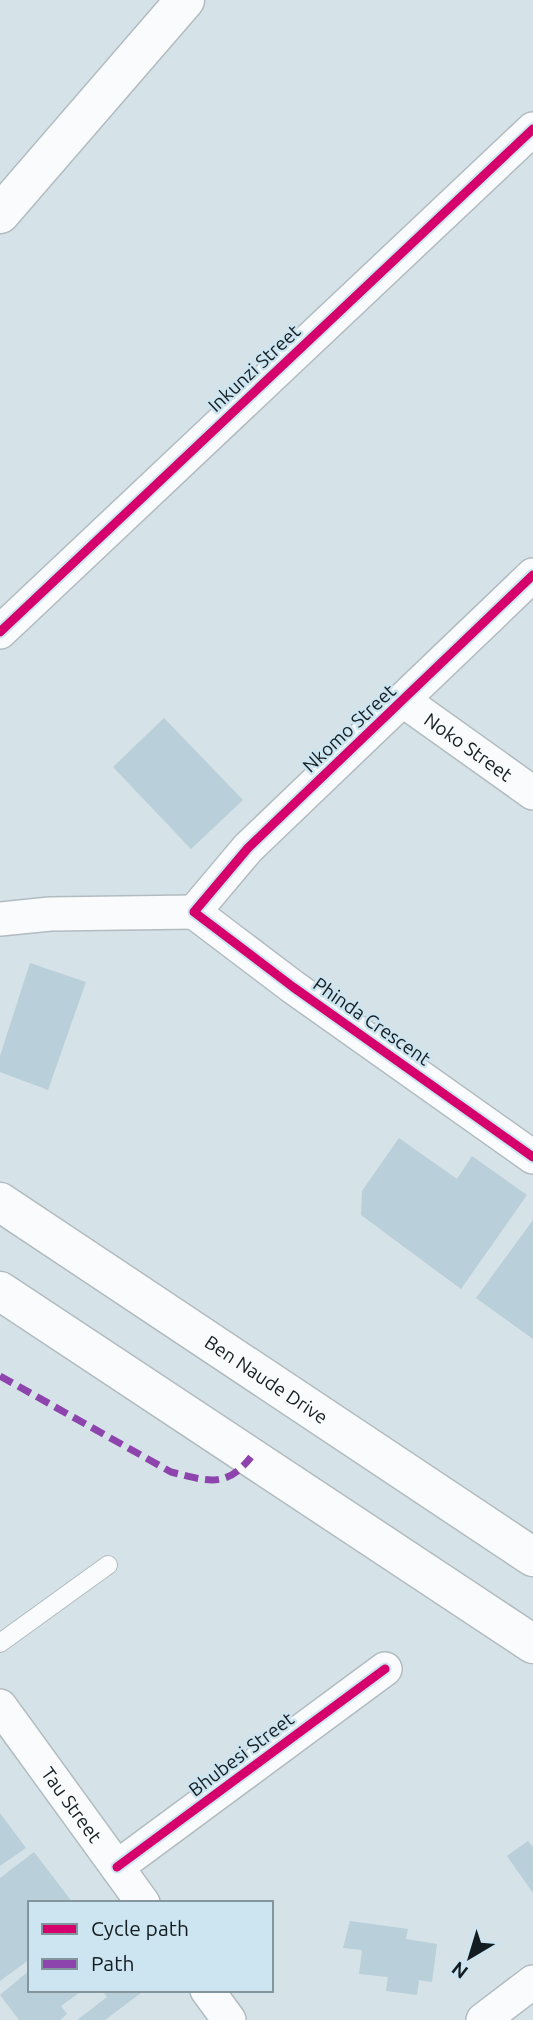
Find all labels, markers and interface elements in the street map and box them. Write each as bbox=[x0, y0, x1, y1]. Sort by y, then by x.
street label: Inkunzi Street bbox=[203, 319, 305, 416]
street label: Nkomo Street bbox=[298, 679, 400, 777]
street label: Noko Street bbox=[420, 708, 517, 786]
street label: Phinda Crescent bbox=[309, 972, 435, 1070]
street label: Ben Naude Drive bbox=[201, 1331, 332, 1428]
street label: Bhubesi Street bbox=[184, 1707, 298, 1801]
street label: Tau Street bbox=[37, 1763, 107, 1847]
legend bbox=[28, 1901, 273, 1992]
text: Cycle path bbox=[91, 1916, 189, 1940]
north arrow bbox=[435, 1922, 505, 1992]
text: Path bbox=[91, 1951, 134, 1975]
text: N bbox=[447, 1957, 472, 1983]

